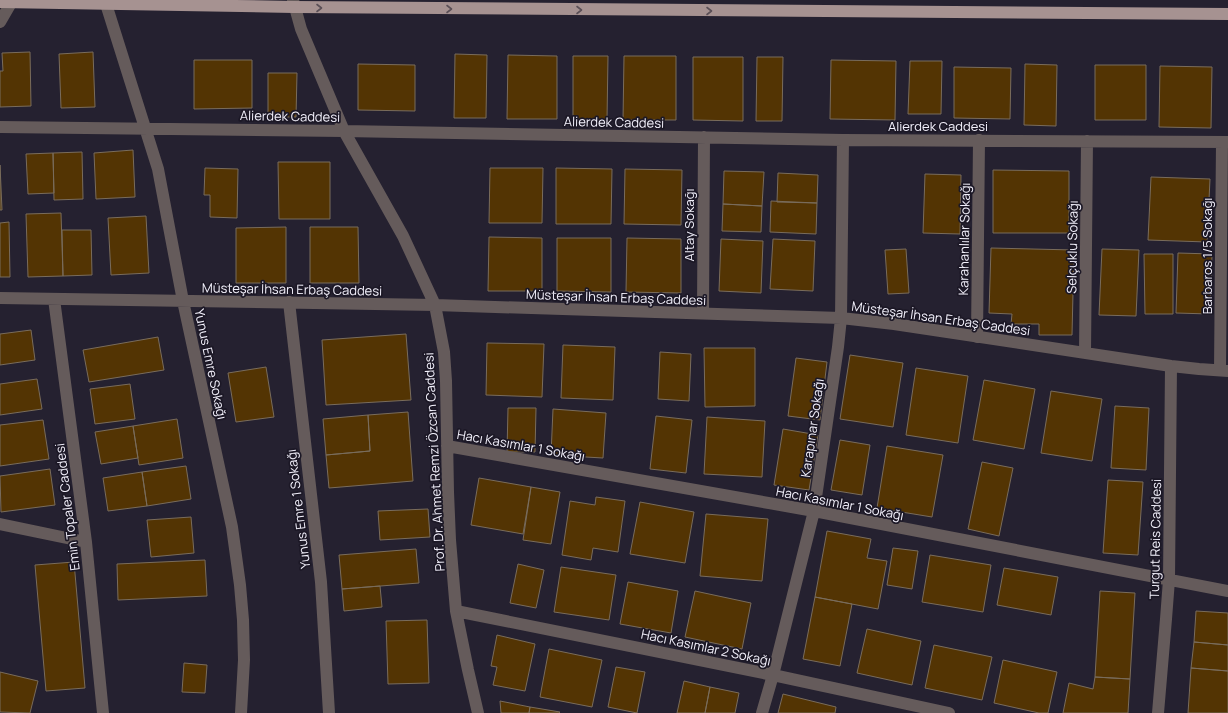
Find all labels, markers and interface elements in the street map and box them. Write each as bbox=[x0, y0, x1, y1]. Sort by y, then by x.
one-way arrow bbox=[316, 3, 322, 12]
one-way arrow bbox=[446, 5, 452, 13]
one-way arrow bbox=[576, 6, 582, 14]
one-way arrow bbox=[706, 7, 712, 15]
street label: Alierdek Caddesi bbox=[240, 106, 340, 126]
street label: Alierdek Caddesi bbox=[564, 112, 664, 132]
street label: Alierdek Caddesi bbox=[888, 117, 988, 135]
street label: Karahanlılar Sokağı bbox=[954, 182, 974, 296]
street label: Altay Sokağı bbox=[680, 189, 698, 261]
street label: Barbaros 1/5 Sokağı bbox=[1198, 198, 1216, 314]
street label: Selçuklu Sokağı bbox=[1062, 200, 1082, 294]
street label: Müsteşar İhsan Erbaş Caddesi bbox=[202, 278, 382, 300]
street label: Müsteşar İhsan Erbaş Caddesi bbox=[526, 285, 706, 309]
street label: Müsteşar İhsan Erbaş Caddesi bbox=[850, 297, 1032, 339]
street label: Yunus Emre Sokağı bbox=[190, 307, 232, 421]
street label: Prof. Dr. Ahmet Remzi Özcan Caddesi bbox=[419, 352, 449, 572]
street label: Karapınar Sokağı bbox=[796, 377, 828, 479]
street label: Hacı Kasımlar 1 Sokağı bbox=[455, 425, 587, 465]
street label: Emin Topaler Caddesi bbox=[50, 442, 84, 572]
street label: Yunus Emre 1 Sokağı bbox=[282, 448, 314, 570]
street label: Turgut Reis Caddesi bbox=[1145, 479, 1165, 599]
street label: Hacı Kasımlar 1 Sokağı bbox=[775, 482, 905, 524]
street label: Hacı Kasımlar 2 Sokağı bbox=[639, 624, 773, 670]

